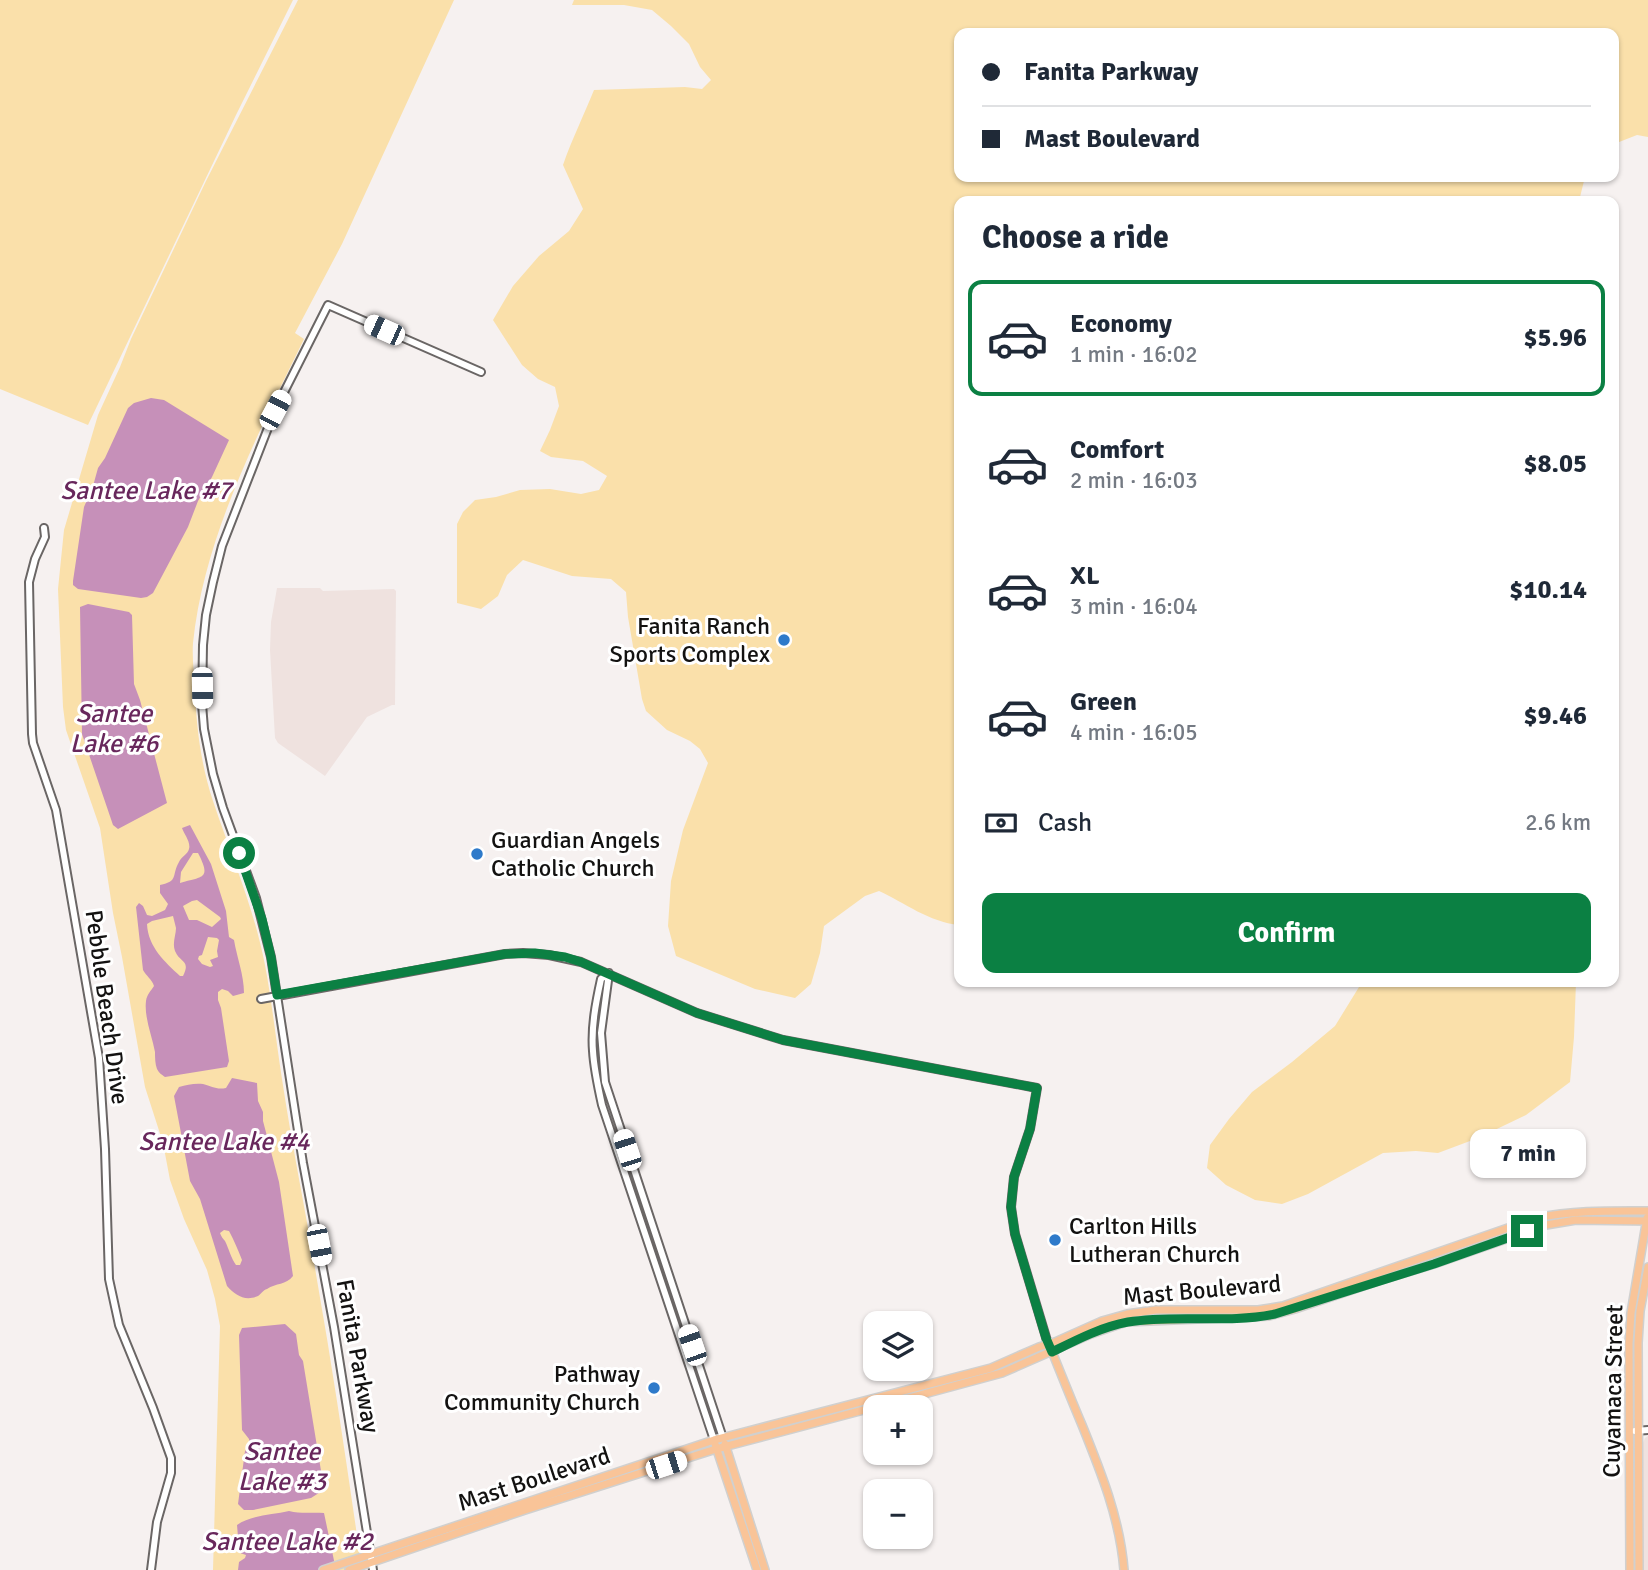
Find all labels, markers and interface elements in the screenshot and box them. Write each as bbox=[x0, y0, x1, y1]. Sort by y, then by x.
text: Fanita Parkway bbox=[1024, 56, 1198, 88]
text: Mast Boulevard bbox=[1024, 123, 1200, 155]
text: Choose a ride bbox=[982, 218, 1169, 257]
icon: car bbox=[986, 307, 1049, 370]
text: Economy bbox=[1070, 308, 1172, 340]
car bbox=[361, 312, 408, 348]
text: $5.96 bbox=[1523, 322, 1587, 354]
text: 1 min · 16:02 bbox=[1070, 340, 1198, 369]
car bbox=[256, 387, 295, 433]
icon: car bbox=[986, 433, 1049, 496]
text: Comfort bbox=[1070, 434, 1164, 466]
text: $8.05 bbox=[1523, 448, 1587, 480]
text: 2 min · 16:03 bbox=[1070, 466, 1198, 495]
water label: Santee Lake #7 bbox=[61, 475, 234, 507]
icon: car bbox=[986, 559, 1049, 622]
text: XL bbox=[1070, 560, 1100, 592]
text: $10.14 bbox=[1509, 574, 1587, 606]
text: 3 min · 16:04 bbox=[1070, 592, 1198, 621]
place label: Fanita Ranch Sports Complex bbox=[609, 611, 770, 669]
marker: Fanita Ranch Sports Complex bbox=[776, 632, 792, 648]
car bbox=[192, 667, 213, 709]
icon: car bbox=[986, 685, 1049, 748]
text: Green bbox=[1070, 686, 1137, 718]
water label: Santee Lake #6 bbox=[70, 698, 160, 760]
text: $9.46 bbox=[1523, 700, 1587, 732]
text: 4 min · 16:05 bbox=[1070, 718, 1198, 747]
icon: cash bbox=[982, 804, 1020, 842]
text: Cash bbox=[1038, 807, 1092, 839]
text: 2.6 km bbox=[1525, 808, 1591, 837]
place label: Guardian Angels Catholic Church bbox=[491, 825, 660, 883]
route start bbox=[223, 837, 255, 869]
marker: Guardian Angels Catholic Church bbox=[469, 846, 485, 862]
button: Confirm bbox=[982, 893, 1591, 973]
street label: Pebble Beach Drive bbox=[78, 908, 136, 1106]
water label: Santee Lake #4 bbox=[139, 1126, 310, 1158]
car bbox=[611, 1127, 644, 1173]
callout: 7 min bbox=[1469, 1130, 1585, 1178]
text: 7 min bbox=[1500, 1139, 1556, 1168]
place label: Carlton Hills Lutheran Church bbox=[1069, 1211, 1240, 1269]
route end bbox=[1511, 1215, 1543, 1247]
car bbox=[305, 1222, 334, 1268]
marker: Carlton Hills Lutheran Church bbox=[1047, 1232, 1063, 1248]
street label: Mast Boulevard bbox=[1122, 1268, 1282, 1312]
street label: Fanita Parkway bbox=[330, 1277, 386, 1435]
street label: Cuyamaca Street bbox=[1596, 1304, 1630, 1478]
map controls bbox=[863, 1311, 933, 1549]
button: layers bbox=[863, 1311, 933, 1381]
car bbox=[676, 1322, 709, 1368]
place label: Pathway Community Church bbox=[444, 1359, 640, 1417]
marker: Pathway Community Church bbox=[646, 1380, 662, 1396]
button: + bbox=[863, 1395, 933, 1465]
water label: Santee Lake #3 bbox=[238, 1436, 328, 1498]
street label: Mast Boulevard bbox=[454, 1440, 614, 1518]
car bbox=[643, 1449, 690, 1481]
button: − bbox=[863, 1479, 933, 1549]
water label: Santee Lake #2 bbox=[202, 1526, 374, 1558]

